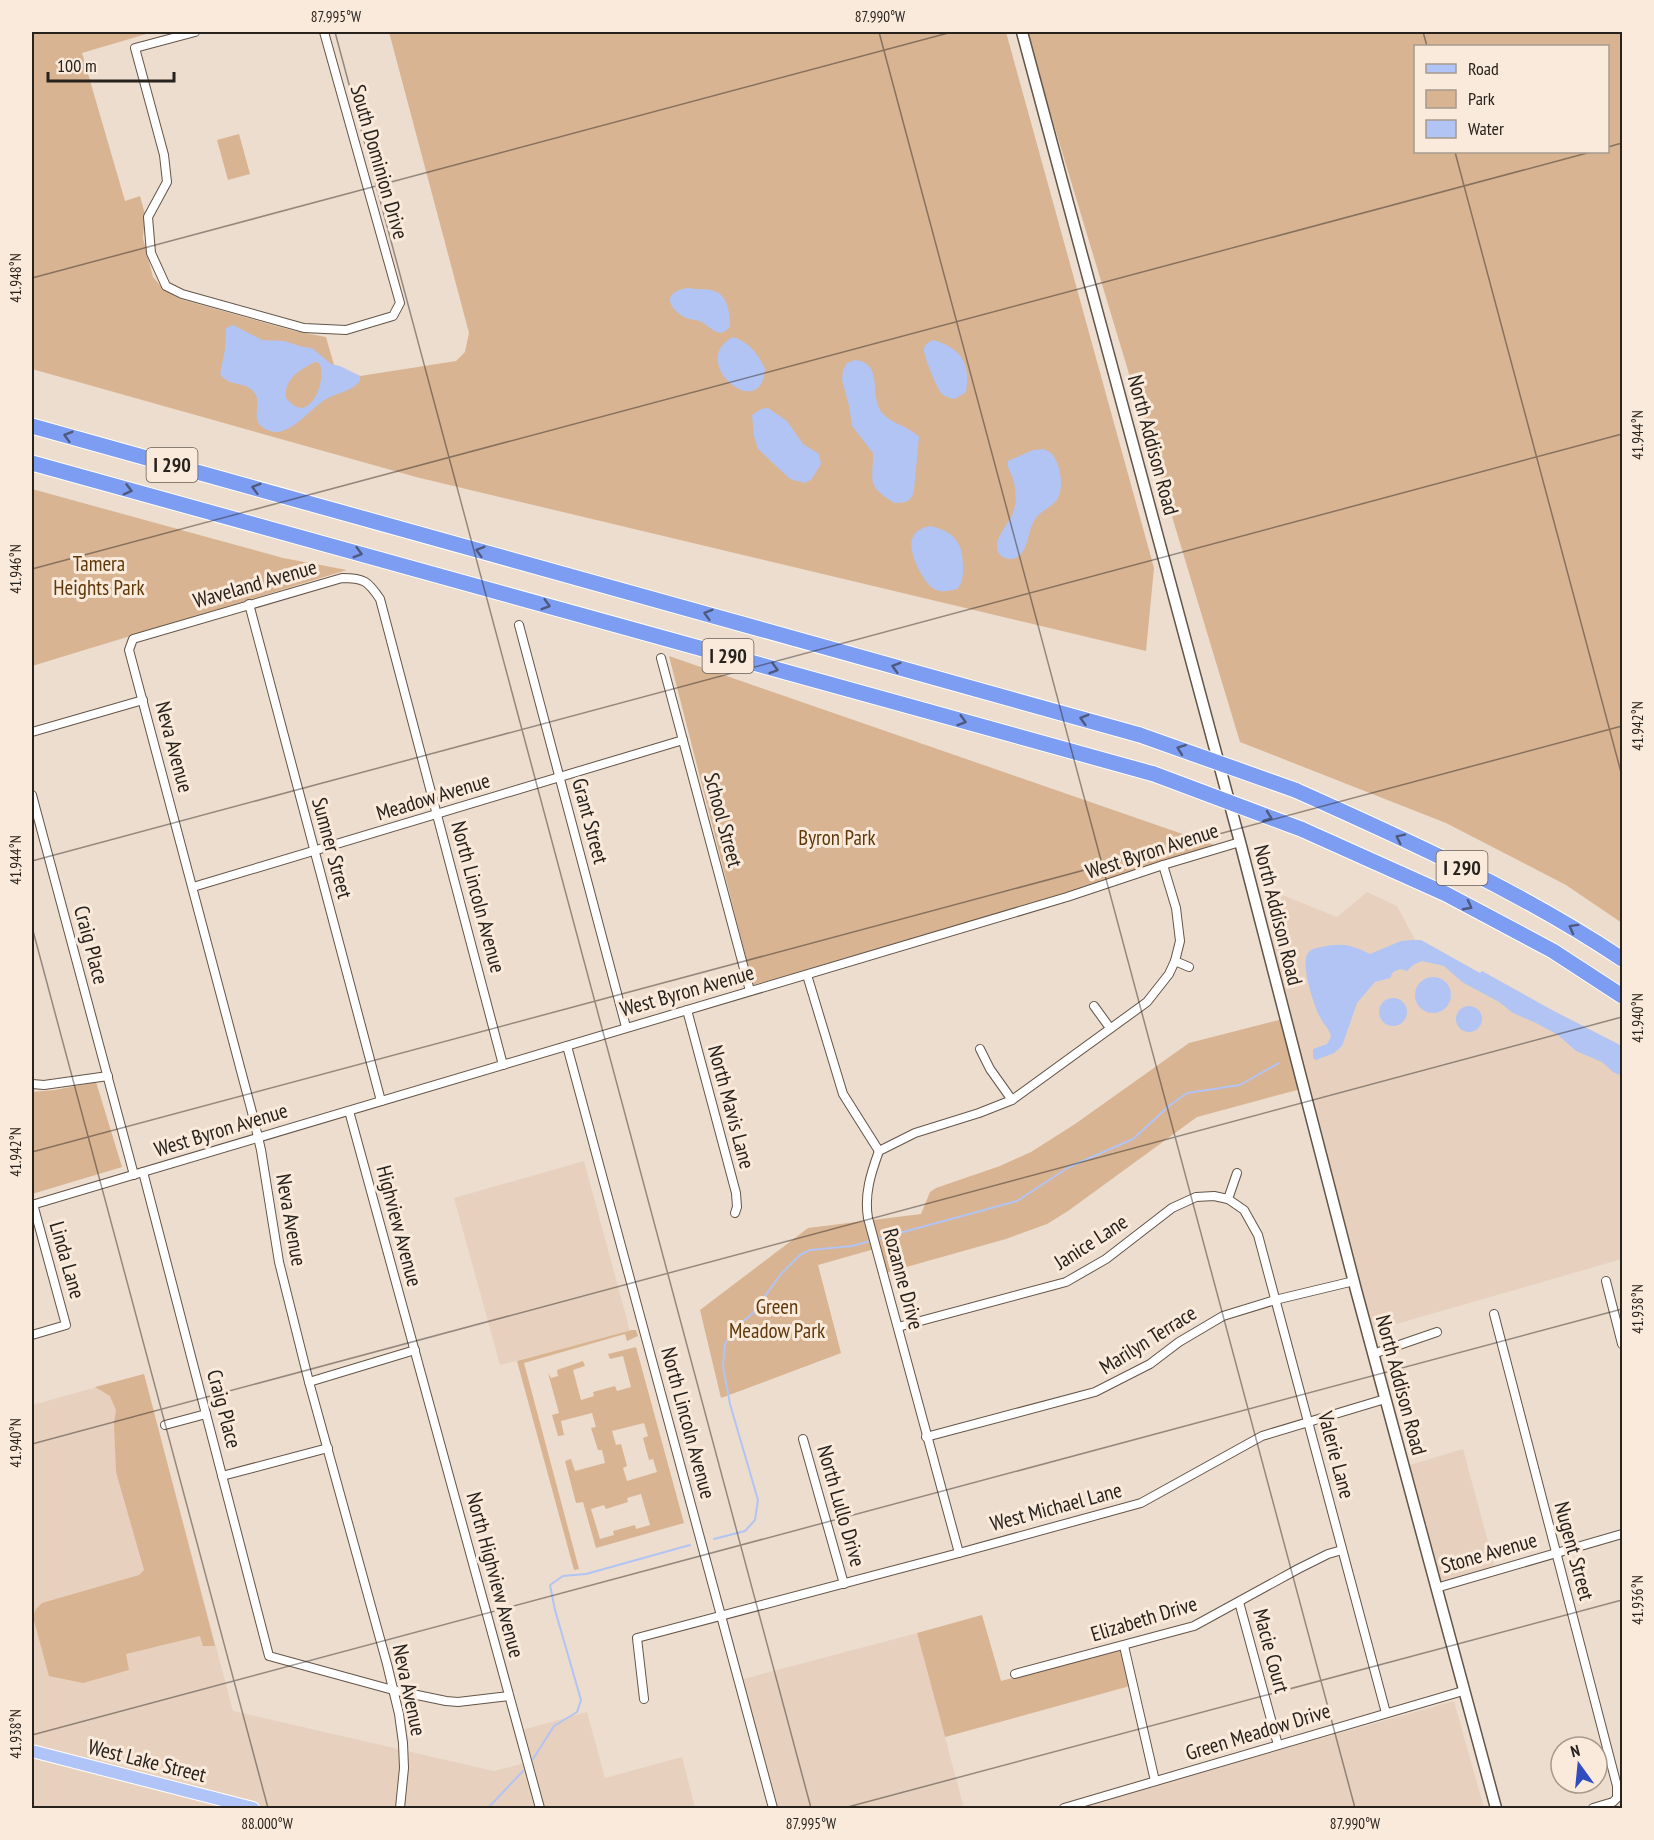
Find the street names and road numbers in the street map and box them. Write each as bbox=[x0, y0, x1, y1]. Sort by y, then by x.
street label: South Dominion Drive bbox=[344, 81, 414, 242]
street label: North Addison Road bbox=[1122, 372, 1185, 518]
road number: I 290 bbox=[146, 448, 198, 482]
street label: Waveland Avenue bbox=[190, 553, 320, 614]
road number: I 290 bbox=[702, 639, 754, 673]
street label: Neva Avenue bbox=[149, 698, 200, 795]
street label: Meadow Avenue bbox=[373, 766, 493, 827]
street label: School Street bbox=[698, 770, 749, 870]
street label: Grant Street bbox=[566, 775, 615, 867]
street label: Sumner Street bbox=[306, 794, 359, 901]
street label: West Byron Avenue bbox=[1082, 816, 1222, 885]
street label: North Lincoln Avenue bbox=[445, 818, 512, 976]
street label: North Addison Road bbox=[1248, 842, 1309, 988]
road number: I 290 bbox=[1436, 851, 1488, 885]
street label: Craig Place bbox=[68, 903, 115, 987]
street label: West Byron Avenue bbox=[617, 958, 757, 1023]
street label: North Mavis Lane bbox=[702, 1042, 761, 1172]
street label: West Byron Avenue bbox=[151, 1096, 291, 1163]
street label: Highview Avenue bbox=[370, 1162, 429, 1289]
street label: Neva Avenue bbox=[270, 1172, 313, 1268]
street label: Janice Lane bbox=[1048, 1208, 1133, 1276]
street label: Linda Lane bbox=[44, 1218, 91, 1302]
street label: Rozanne Drive bbox=[877, 1225, 930, 1332]
street label: Marilyn Terrace bbox=[1094, 1299, 1201, 1380]
street label: North Addison Road bbox=[1370, 1312, 1433, 1458]
street label: North Lincoln Avenue bbox=[655, 1344, 722, 1502]
street label: Craig Place bbox=[201, 1367, 248, 1451]
street label: Valerie Lane bbox=[1312, 1407, 1361, 1501]
street label: North Lullo Drive bbox=[811, 1442, 872, 1570]
street label: West Michael Lane bbox=[987, 1476, 1125, 1537]
street label: North Highview Avenue bbox=[460, 1489, 531, 1661]
street label: Nugent Street bbox=[1548, 1499, 1601, 1603]
street label: Stone Avenue bbox=[1438, 1526, 1540, 1579]
street label: Elizabeth Drive bbox=[1087, 1590, 1200, 1647]
street label: Macie Court bbox=[1247, 1606, 1296, 1696]
street label: Neva Avenue bbox=[387, 1642, 432, 1738]
street label: Green Meadow Drive bbox=[1182, 1697, 1334, 1766]
street label: West Lake Street bbox=[85, 1733, 209, 1788]

